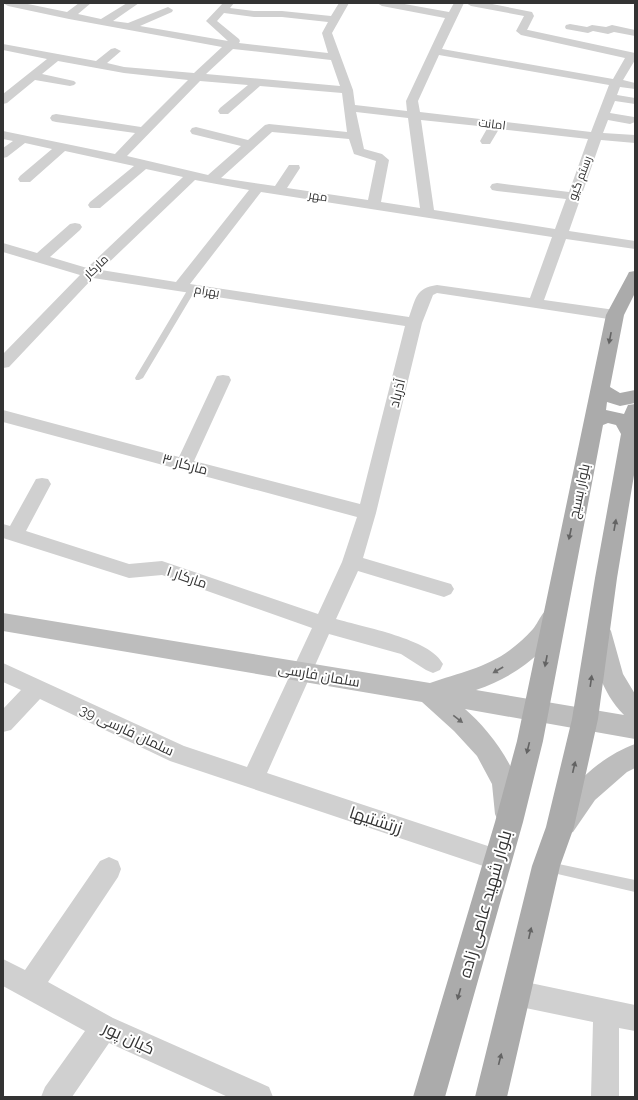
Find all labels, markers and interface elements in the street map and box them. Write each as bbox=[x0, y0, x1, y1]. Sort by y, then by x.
street label: امانت bbox=[478, 115, 506, 133]
street label: رستم گیو bbox=[565, 154, 596, 202]
street label: مهر bbox=[306, 187, 329, 204]
street label: مارکار bbox=[80, 252, 111, 283]
street label: بهرام bbox=[193, 282, 221, 301]
one-way arrow bbox=[607, 332, 613, 344]
street label: آذرباد bbox=[386, 377, 408, 409]
street label: مارکار ۳ bbox=[161, 450, 209, 478]
street label: بلوار بسیج bbox=[565, 462, 594, 520]
one-way arrow bbox=[612, 519, 618, 531]
one-way arrow bbox=[567, 528, 573, 540]
street label: مارکار ۱ bbox=[165, 563, 209, 591]
one-way arrow bbox=[543, 655, 549, 667]
street label: سلمان فارسی bbox=[277, 660, 361, 690]
one-way arrow bbox=[493, 667, 504, 674]
one-way arrow bbox=[588, 675, 594, 687]
street label: سلمان فارسی 39 bbox=[77, 701, 177, 759]
one-way arrow bbox=[452, 715, 463, 723]
one-way arrow bbox=[525, 742, 531, 754]
one-way arrow bbox=[572, 760, 578, 773]
street label: زرتشتیها bbox=[347, 802, 405, 839]
street label: بلوار شهید عاصی زاده bbox=[454, 828, 517, 980]
one-way arrow bbox=[528, 926, 534, 939]
one-way arrow bbox=[456, 989, 462, 1001]
street label: کیان پور bbox=[98, 1017, 158, 1061]
one-way arrow bbox=[497, 1053, 503, 1065]

